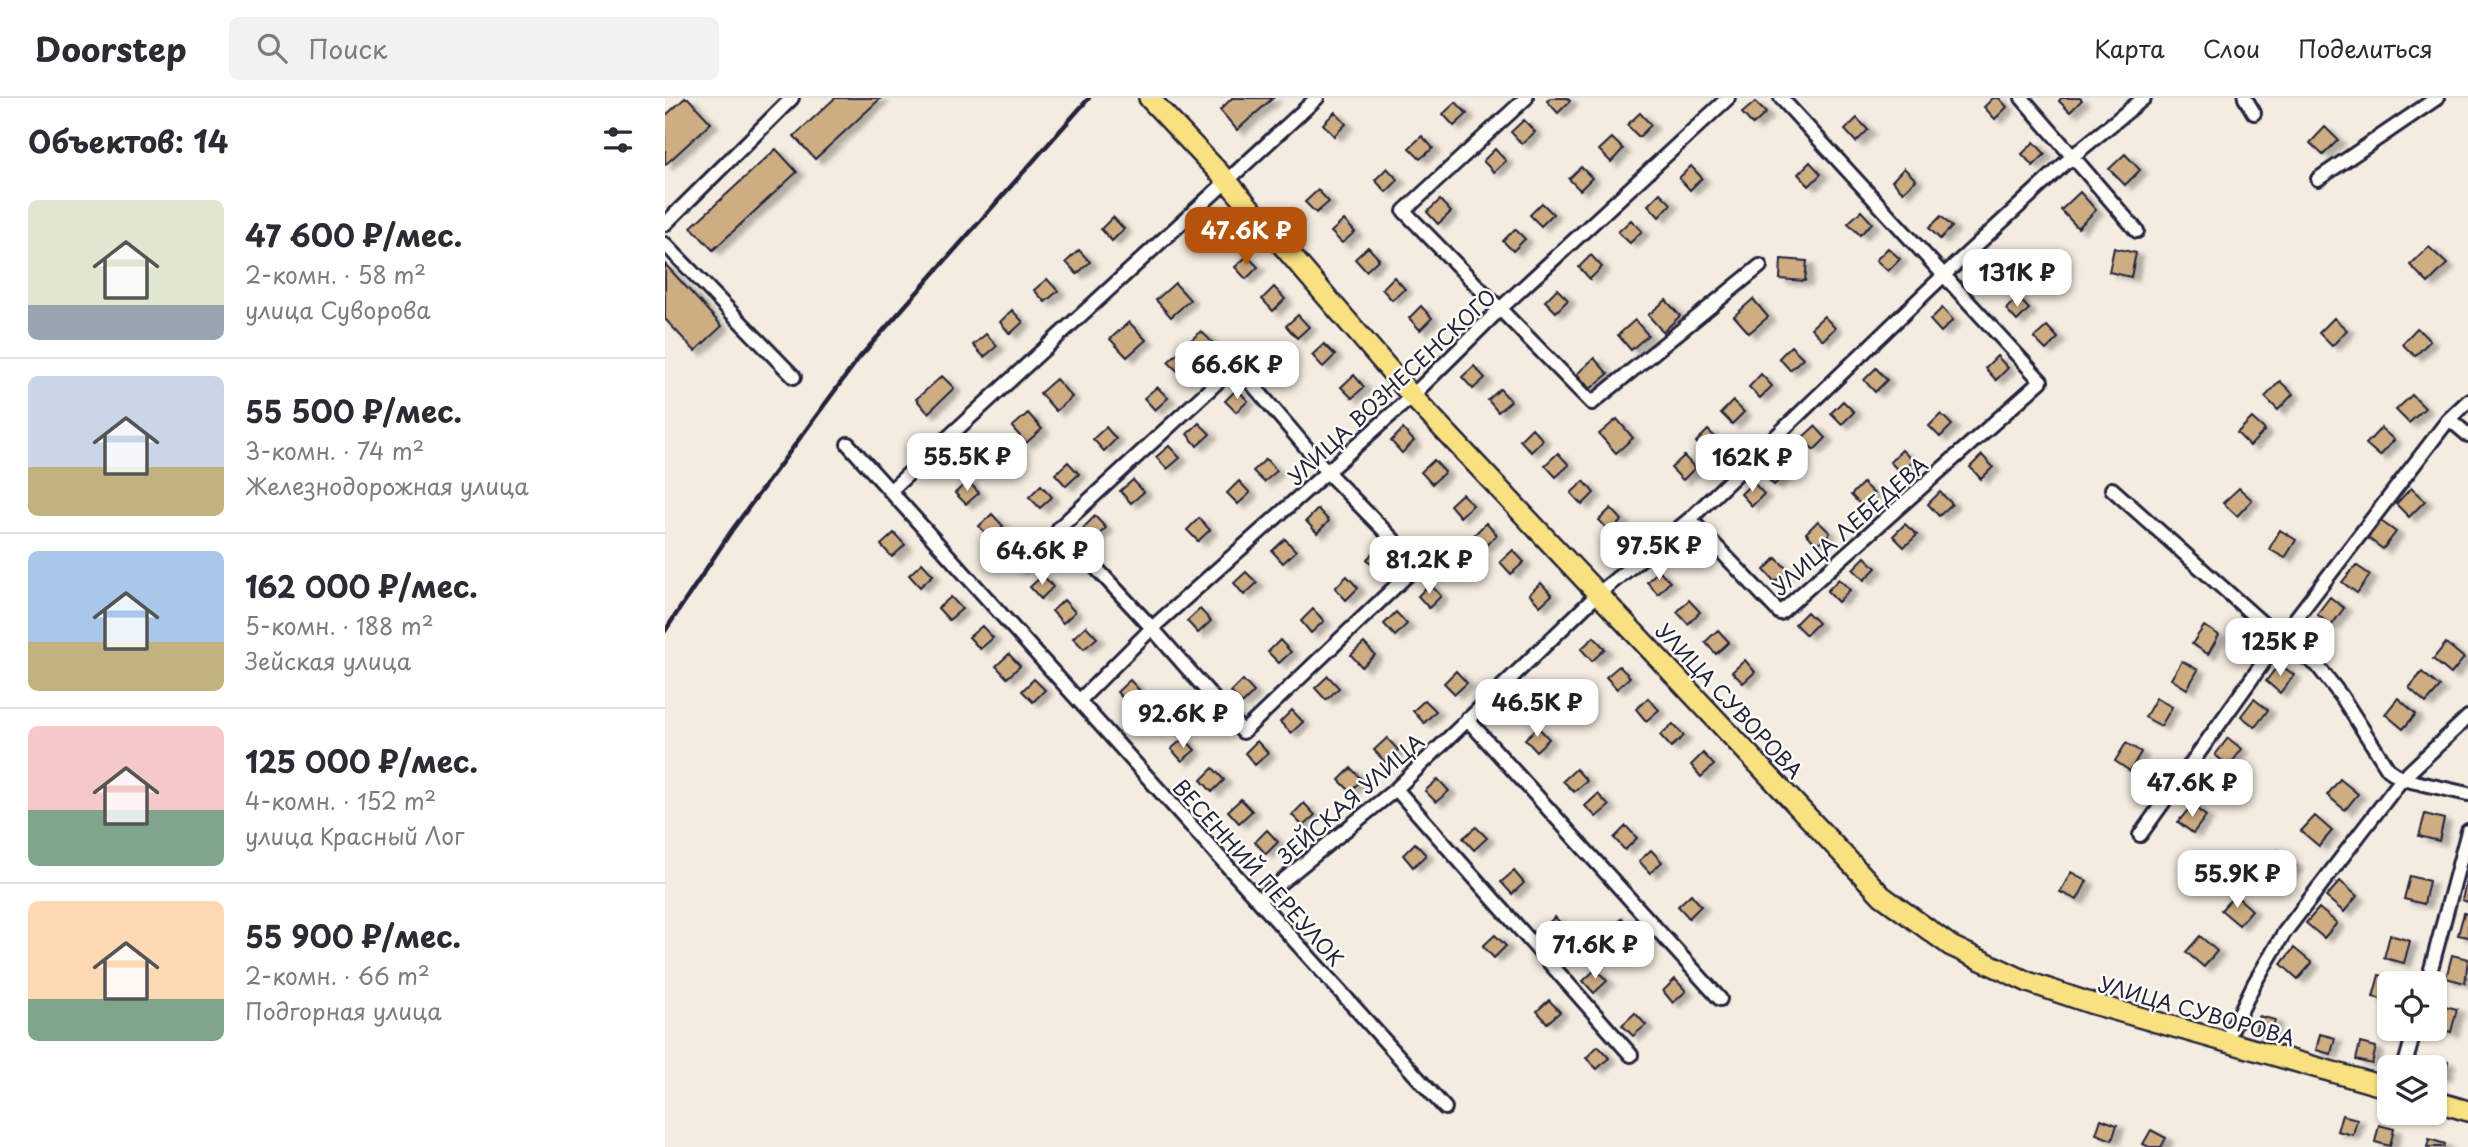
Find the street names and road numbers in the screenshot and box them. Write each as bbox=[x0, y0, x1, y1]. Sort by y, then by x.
street label: УЛИЦА ВОЗНЕСЕНСКОГО bbox=[1280, 281, 1502, 491]
street label: УЛИЦА ЛЕБЕДЕВА bbox=[1764, 448, 1934, 602]
street label: УЛИЦА СУВОРОВА bbox=[1649, 615, 1811, 785]
street label: ЗЕЙСКАЯ УЛИЦА bbox=[1269, 725, 1431, 872]
street label: ВЕСЕННИЙ ПЕРЕУЛОК bbox=[1166, 771, 1352, 973]
street label: УЛИЦА СУВОРОВА bbox=[2095, 967, 2299, 1053]

